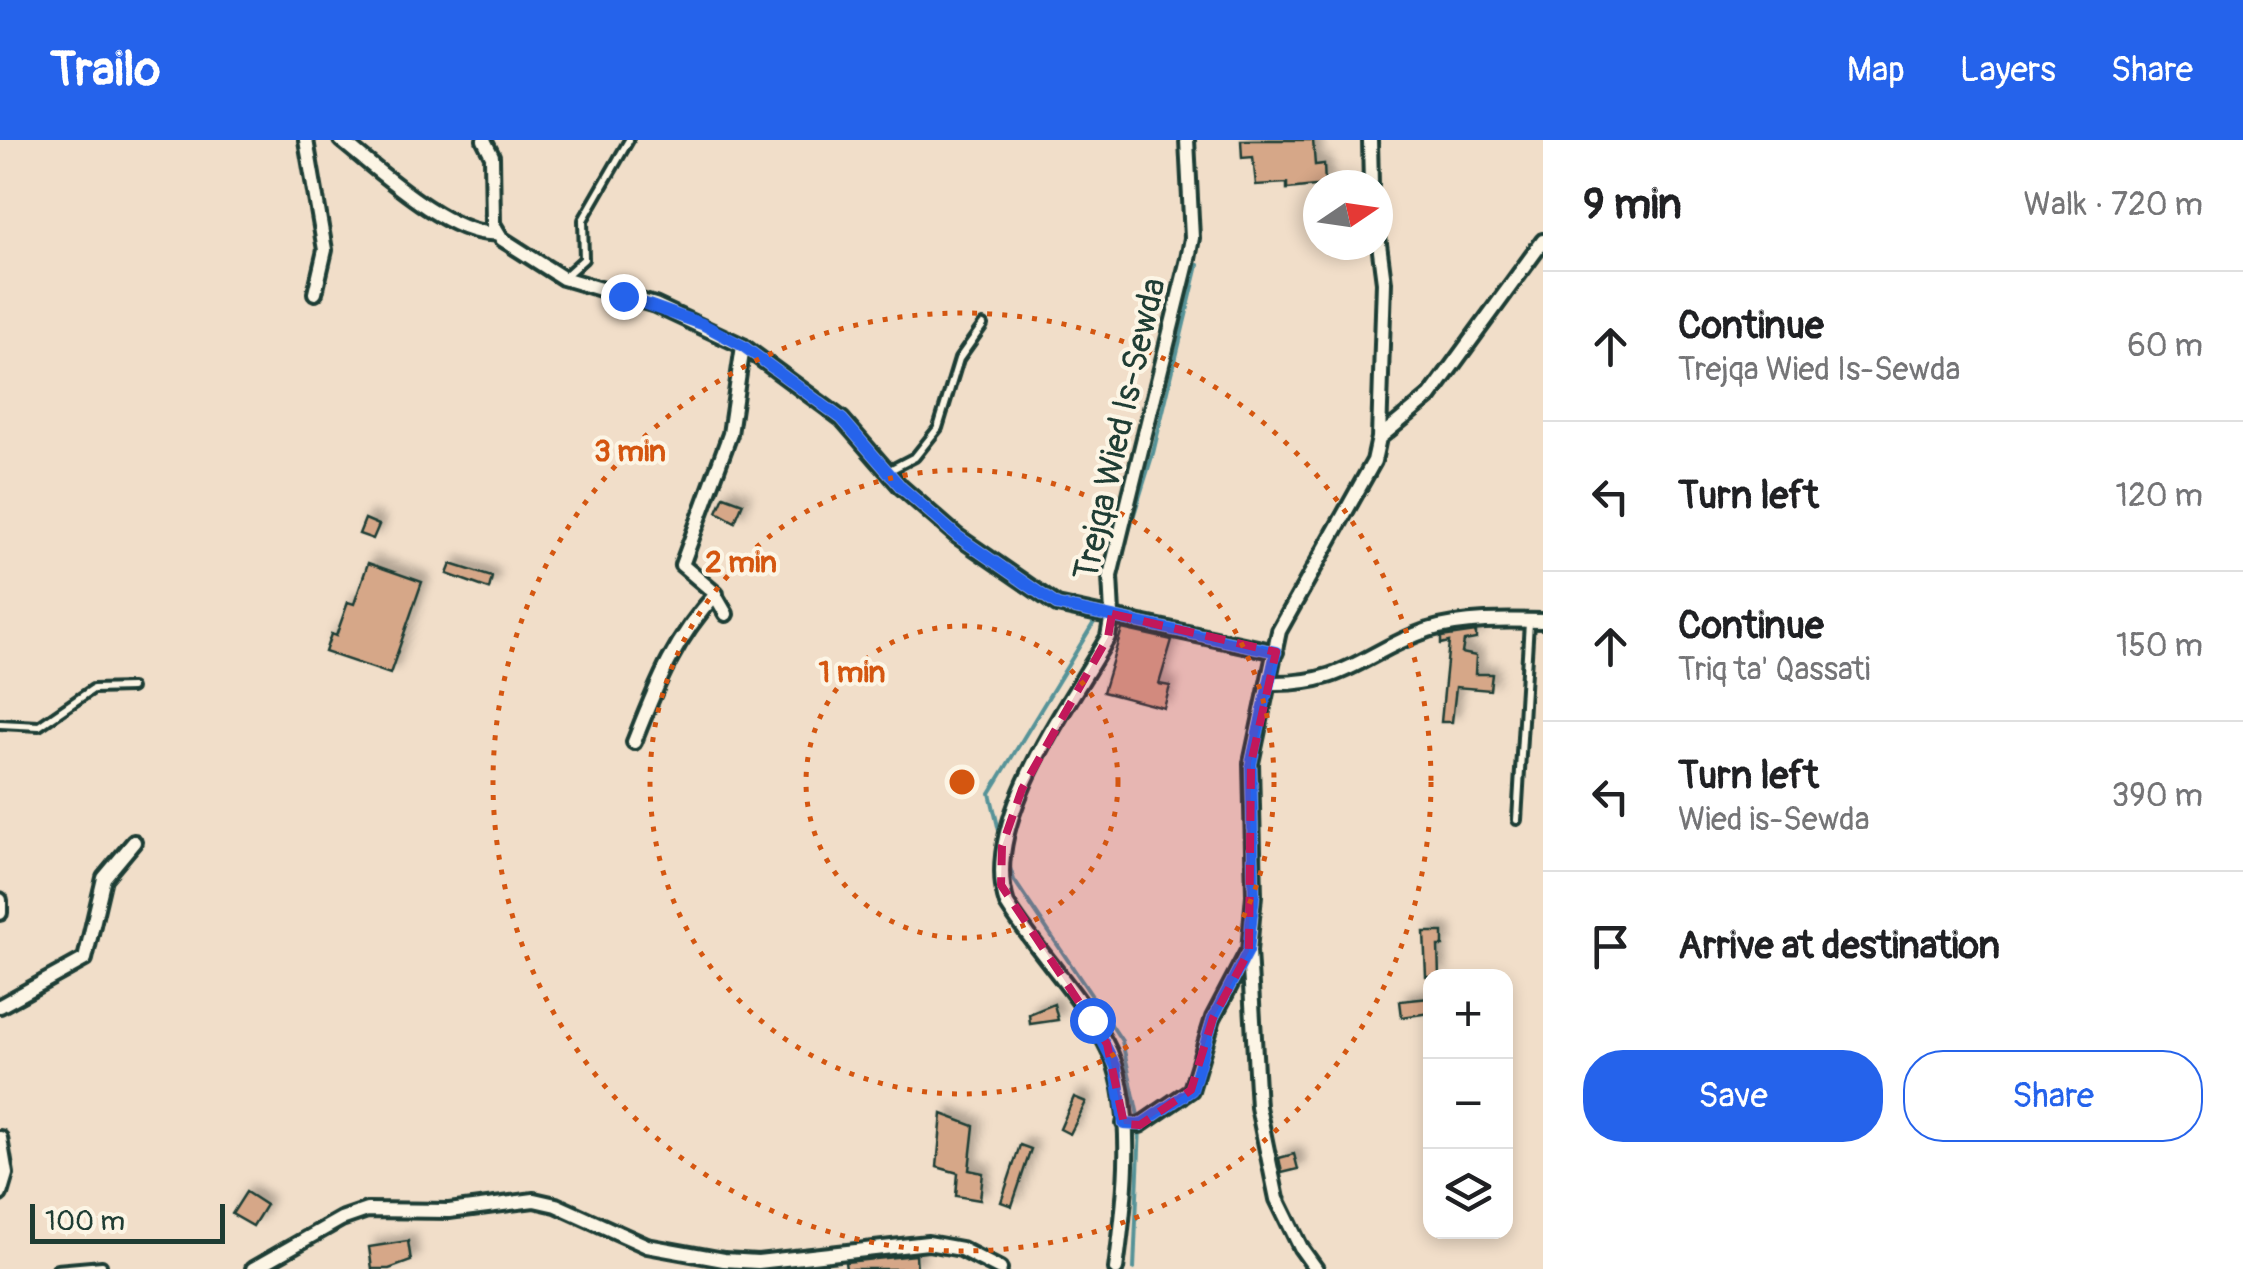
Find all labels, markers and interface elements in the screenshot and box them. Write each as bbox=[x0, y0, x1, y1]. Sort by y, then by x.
text: Trailo bbox=[50, 40, 160, 100]
text: Map bbox=[1847, 48, 1905, 92]
text: Layers bbox=[1960, 48, 2056, 92]
text: Share bbox=[2111, 48, 2193, 92]
north arrow bbox=[1303, 170, 1393, 260]
text: 9 min bbox=[1583, 179, 1682, 231]
text: Walk · 720 m bbox=[2024, 185, 2203, 225]
route end bbox=[601, 274, 647, 320]
street label: Trejqa Wied Is-Sewda bbox=[1064, 274, 1176, 585]
text: Continue bbox=[1678, 302, 1824, 350]
icon: ahead bbox=[1583, 319, 1638, 374]
text: 60 m bbox=[2127, 326, 2203, 366]
text: Trejqa Wied Is-Sewda bbox=[1678, 350, 1961, 390]
text: 3 min bbox=[594, 433, 666, 470]
icon: left bbox=[1583, 469, 1638, 524]
text: Turn left bbox=[1678, 472, 1819, 520]
text: 120 m bbox=[2115, 476, 2203, 516]
text: 2 min bbox=[705, 544, 777, 581]
text: Continue bbox=[1678, 602, 1824, 650]
icon: ahead bbox=[1583, 619, 1638, 674]
text: 150 m bbox=[2116, 626, 2203, 666]
text: Triq ta' Qassati bbox=[1678, 650, 1870, 690]
text: 1 min bbox=[819, 654, 885, 691]
text: Turn left bbox=[1678, 752, 1819, 800]
centre of rings bbox=[944, 764, 980, 800]
icon: left bbox=[1583, 769, 1638, 824]
text: 390 m bbox=[2111, 776, 2203, 816]
text: Wied is-Sewda bbox=[1678, 800, 1870, 840]
icon: arrive bbox=[1583, 919, 1638, 974]
text: Arrive at destination bbox=[1678, 922, 2000, 970]
map controls bbox=[1423, 969, 1513, 1239]
button: + bbox=[1423, 969, 1513, 1059]
route start bbox=[1070, 998, 1116, 1044]
button: Save bbox=[1583, 1050, 1883, 1142]
button: Share bbox=[1903, 1050, 2203, 1142]
button: − bbox=[1423, 1059, 1513, 1149]
button: layers bbox=[1423, 1149, 1513, 1239]
scale bar bbox=[30, 1199, 225, 1244]
text: 100 m bbox=[45, 1204, 125, 1239]

